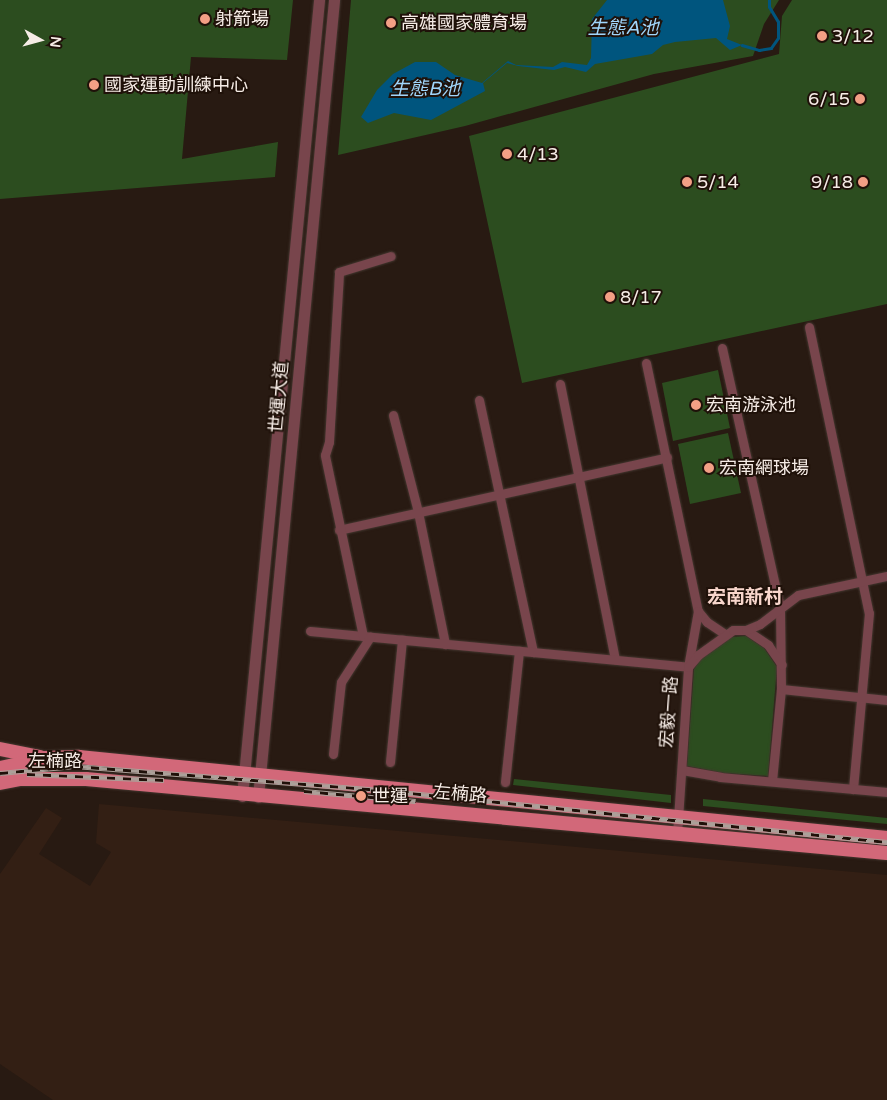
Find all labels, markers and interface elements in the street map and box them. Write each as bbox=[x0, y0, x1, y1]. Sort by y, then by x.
place label: 射箭場 bbox=[215, 8, 269, 30]
place label: 高雄國家體育場 bbox=[401, 12, 527, 34]
marker: 射箭場 bbox=[199, 13, 211, 25]
north arrow bbox=[15, 15, 65, 65]
marker: 高雄國家體育場 bbox=[385, 17, 397, 29]
water label: 生態A池 bbox=[587, 18, 659, 40]
place label: 3/12 bbox=[832, 25, 874, 47]
marker: 3/12 bbox=[816, 30, 828, 42]
text: N bbox=[46, 35, 65, 49]
place label: 國家運動訓練中心 bbox=[104, 74, 248, 96]
marker: 國家運動訓練中心 bbox=[88, 79, 100, 91]
water label: 生態B池 bbox=[390, 79, 460, 101]
place label: 6/15 bbox=[808, 88, 850, 110]
marker: 6/15 bbox=[854, 93, 866, 105]
place label: 4/13 bbox=[517, 143, 559, 165]
marker: 4/13 bbox=[501, 148, 513, 160]
place label: 5/14 bbox=[697, 171, 739, 193]
place label: 9/18 bbox=[811, 171, 853, 193]
marker: 5/14 bbox=[681, 176, 693, 188]
marker: 9/18 bbox=[857, 176, 869, 188]
place label: 8/17 bbox=[620, 286, 662, 308]
marker: 8/17 bbox=[604, 291, 616, 303]
street label: 世運大道 bbox=[265, 360, 293, 434]
place label: 宏南游泳池 bbox=[706, 394, 796, 416]
marker: 宏南游泳池 bbox=[690, 399, 702, 411]
place label: 宏南網球場 bbox=[719, 457, 809, 479]
marker: 宏南網球場 bbox=[703, 462, 715, 474]
district label: 宏南新村 bbox=[707, 587, 783, 609]
street label: 宏毅一路 bbox=[656, 675, 682, 749]
street label: 左楠路 bbox=[28, 750, 82, 772]
street label: 左楠路 bbox=[432, 781, 488, 807]
place label: 世運 bbox=[372, 785, 408, 807]
marker: 世運 bbox=[354, 789, 368, 803]

